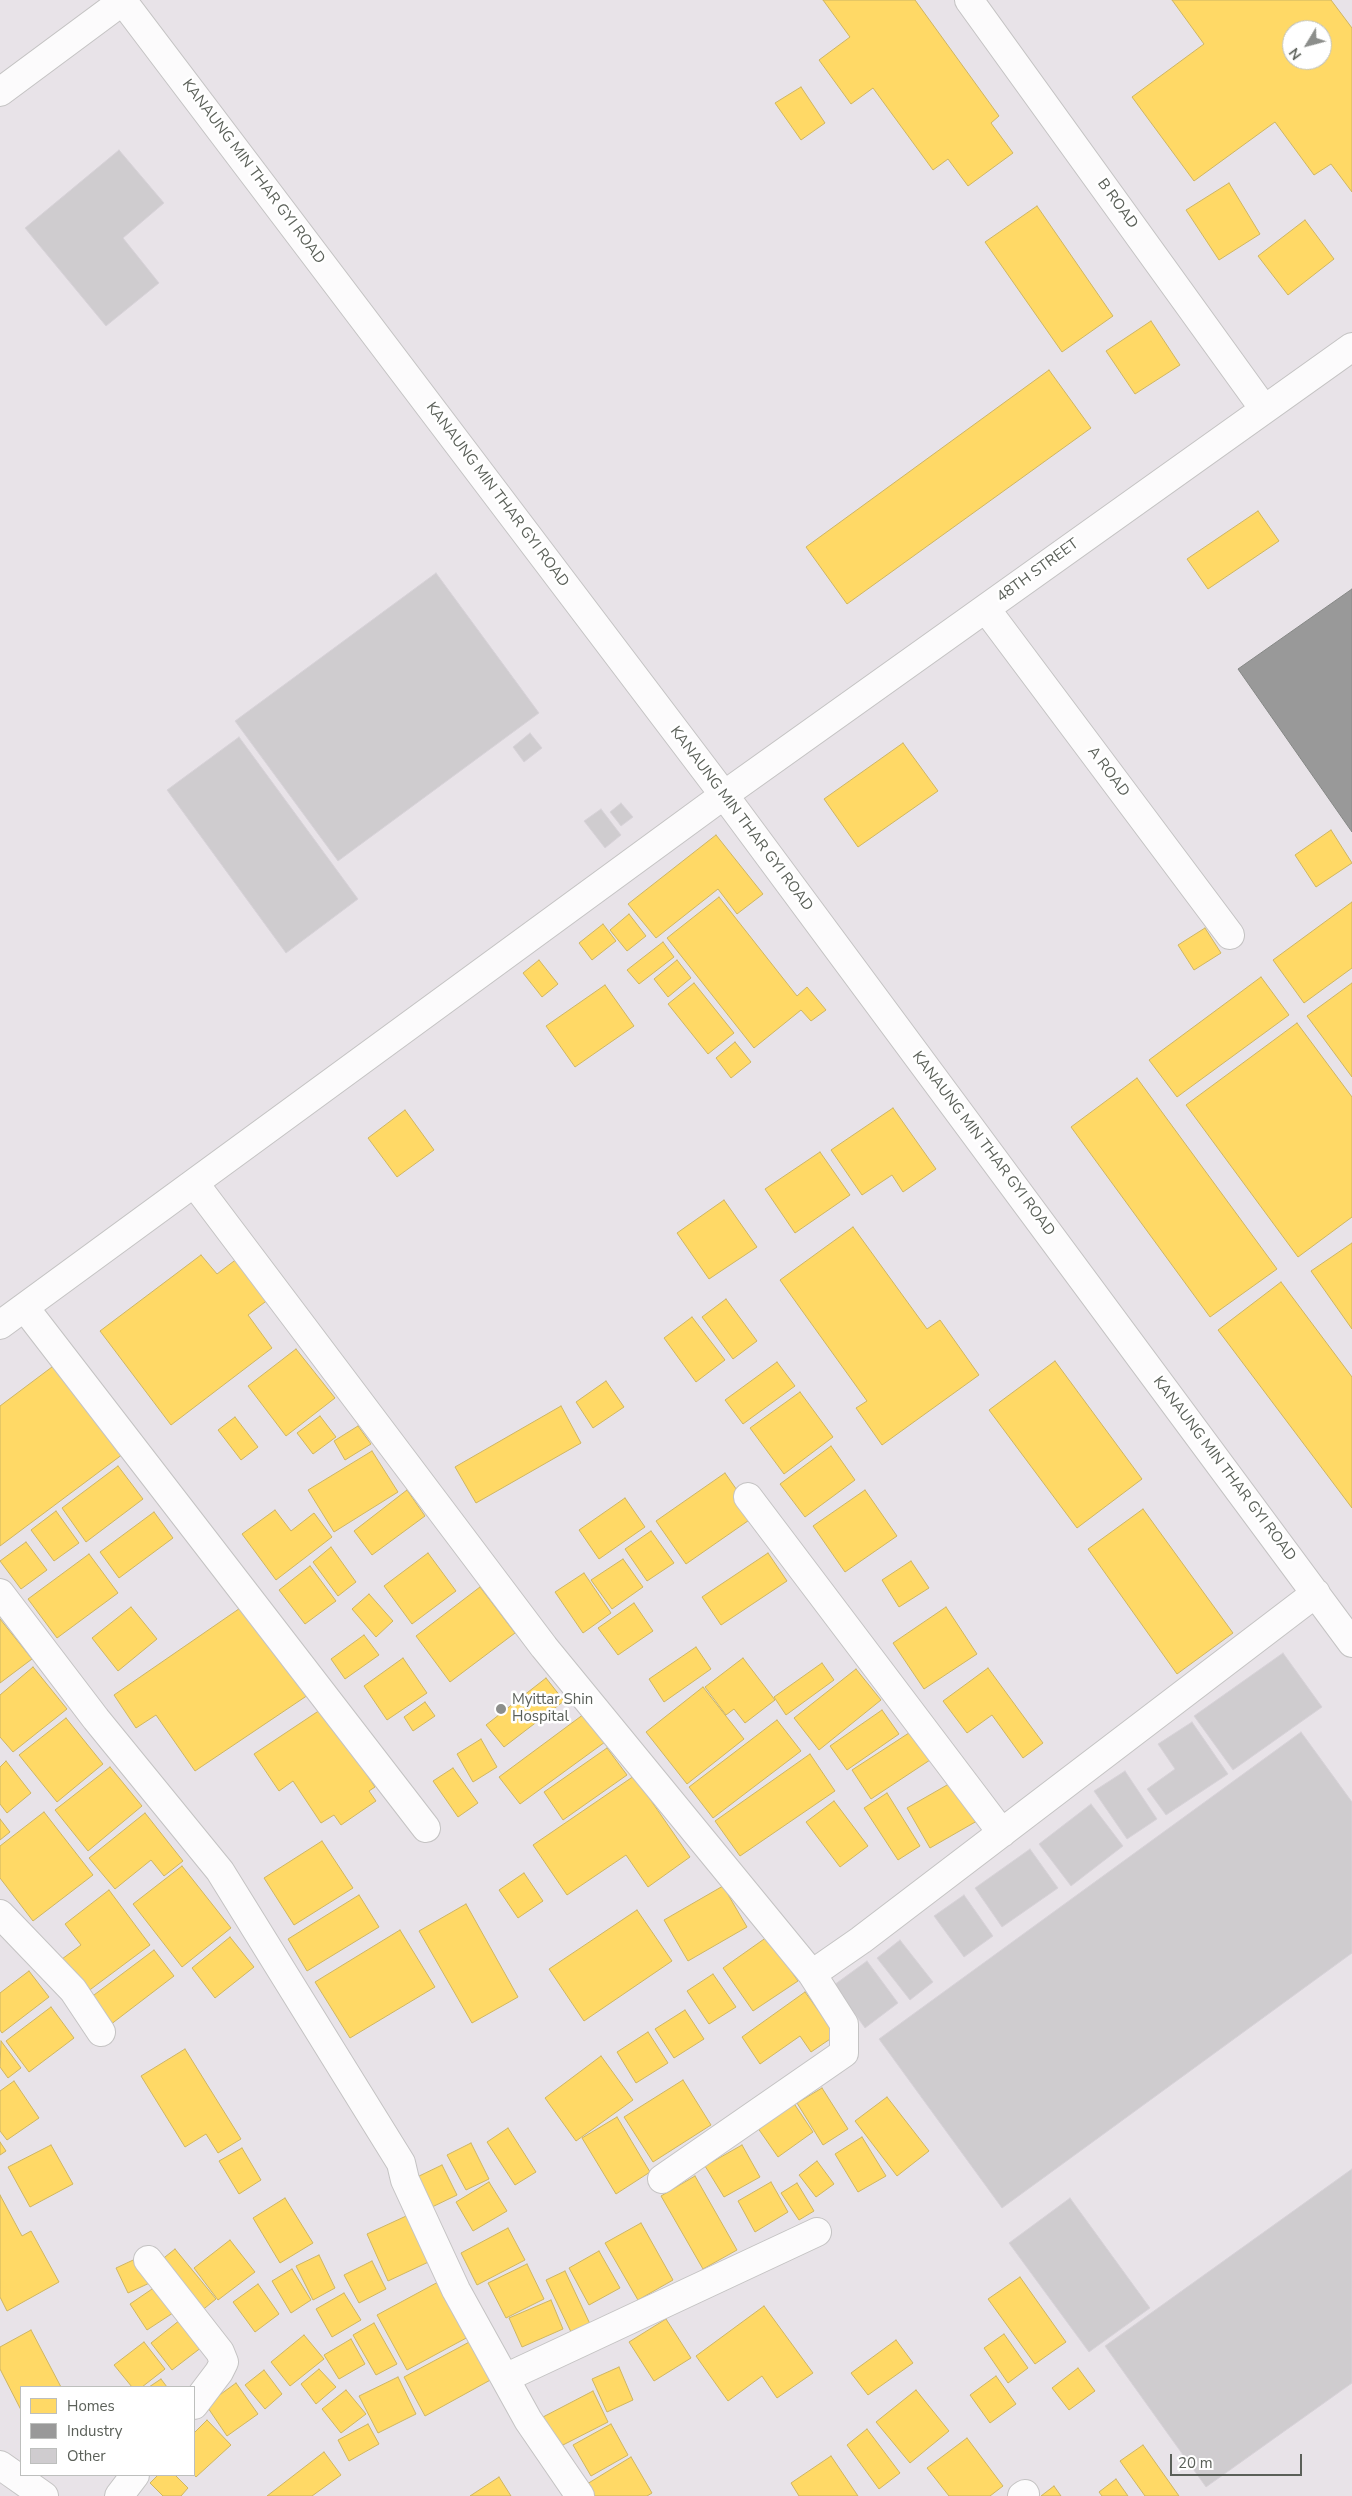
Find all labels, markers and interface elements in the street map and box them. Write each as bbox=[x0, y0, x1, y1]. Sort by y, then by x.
north arrow bbox=[1282, 20, 1332, 70]
text: N bbox=[1285, 44, 1306, 64]
street label: KANAUNG MIN THAR GYI ROAD bbox=[178, 76, 328, 268]
street label: B ROAD bbox=[1093, 176, 1141, 232]
street label: KANAUNG MIN THAR GYI ROAD bbox=[422, 399, 572, 591]
street label: 48TH STREET bbox=[994, 535, 1082, 607]
street label: KANAUNG MIN THAR GYI ROAD bbox=[666, 723, 816, 915]
street label: A ROAD bbox=[1083, 743, 1133, 801]
street label: KANAUNG MIN THAR GYI ROAD bbox=[908, 1048, 1058, 1240]
street label: KANAUNG MIN THAR GYI ROAD bbox=[1149, 1373, 1299, 1565]
place label: Myittar Shin Hospital bbox=[512, 1691, 593, 1726]
marker: Myittar Shin Hospital bbox=[494, 1702, 508, 1716]
legend bbox=[20, 2386, 195, 2476]
text: Homes bbox=[67, 2396, 115, 2416]
text: Industry bbox=[67, 2421, 122, 2441]
scale bar bbox=[1172, 2444, 1304, 2476]
text: Other bbox=[67, 2446, 106, 2466]
text: 20 m bbox=[1178, 2453, 1213, 2473]

